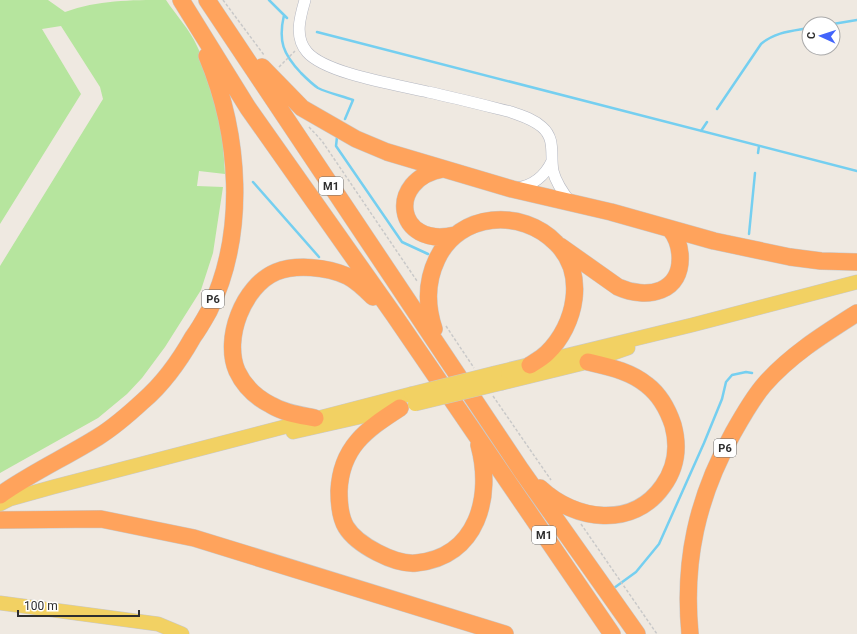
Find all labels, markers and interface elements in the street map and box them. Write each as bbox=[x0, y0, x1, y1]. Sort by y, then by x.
north arrow bbox=[801, 16, 841, 56]
text: С bbox=[805, 32, 818, 39]
road number: М1 bbox=[319, 177, 343, 195]
road number: Р6 bbox=[202, 290, 224, 308]
road number: Р6 bbox=[714, 439, 736, 457]
road number: М1 bbox=[532, 526, 556, 544]
scale bar bbox=[18, 592, 139, 618]
text: 100 m bbox=[24, 599, 58, 613]

